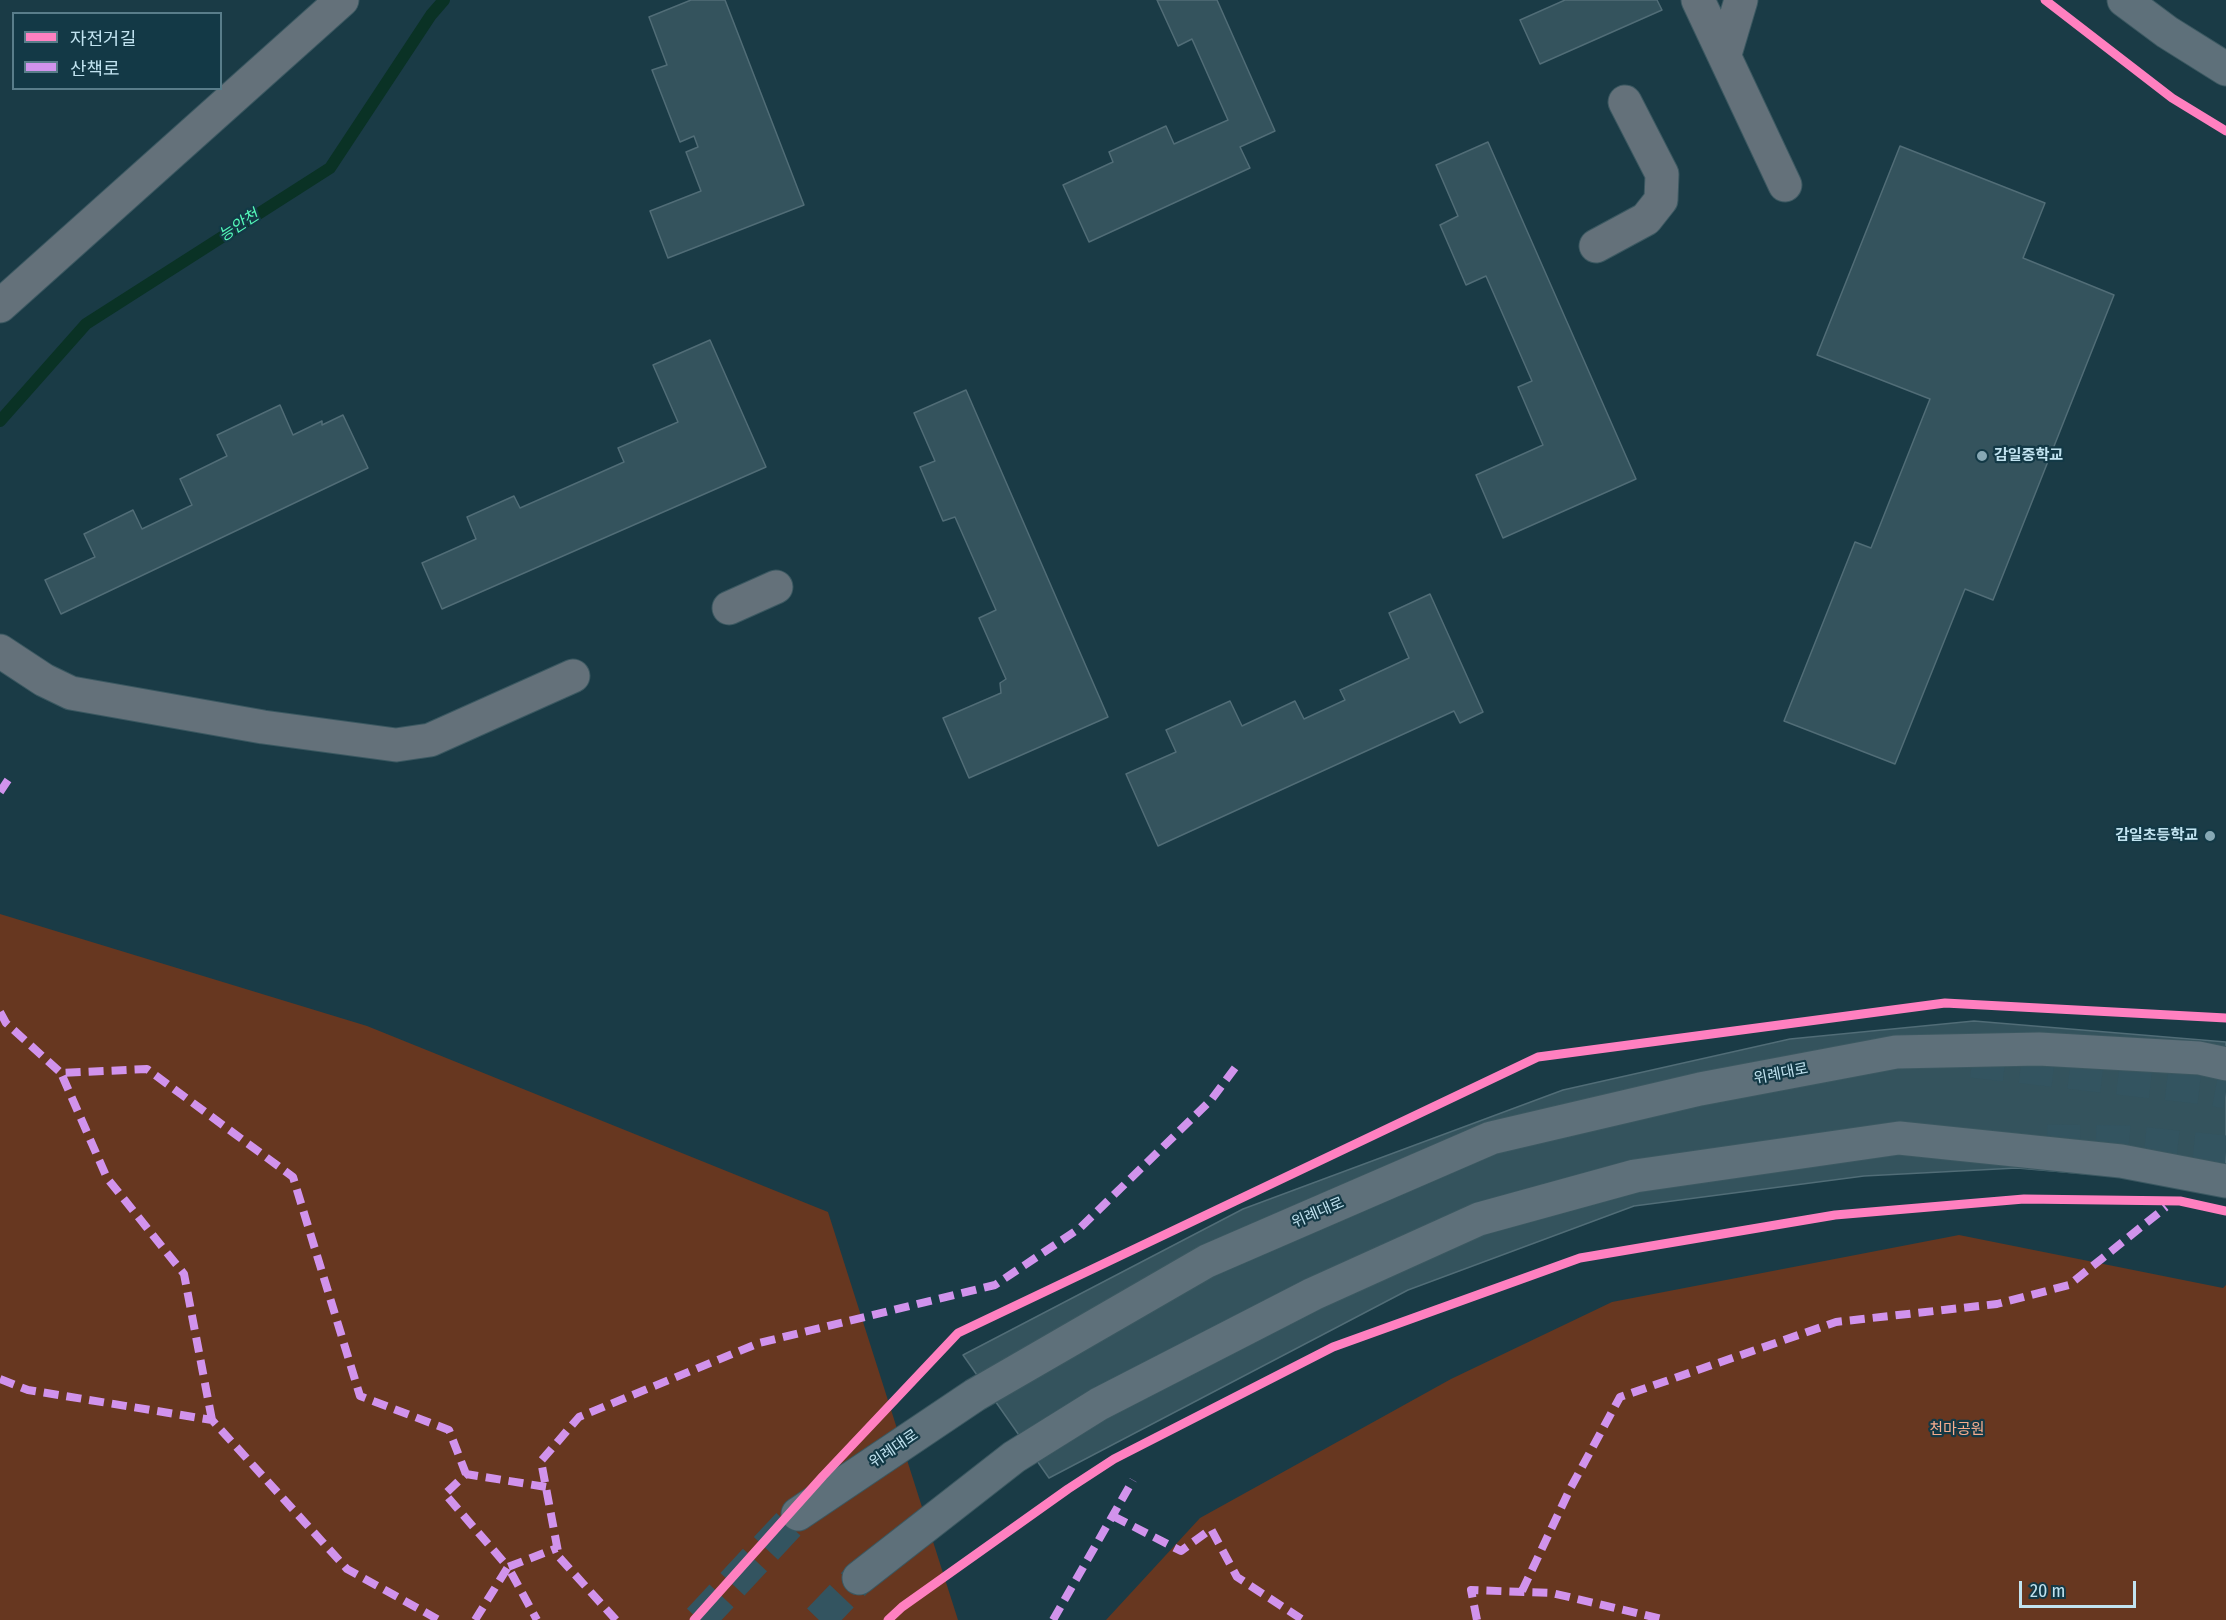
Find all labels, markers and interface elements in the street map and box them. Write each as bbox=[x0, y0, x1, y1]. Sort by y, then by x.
legend bbox=[12, 12, 222, 90]
text: 자전거길 bbox=[70, 28, 136, 50]
text: 산책로 bbox=[70, 58, 120, 80]
water label: 능안천 bbox=[215, 206, 263, 246]
place label: 감일중학교 bbox=[1994, 447, 2063, 465]
marker: 감일중학교 bbox=[1975, 449, 1989, 463]
place label: 감일초등학교 bbox=[2115, 827, 2198, 845]
marker: 감일초등학교 bbox=[2203, 829, 2217, 843]
street label: 위례대로 bbox=[1752, 1060, 1810, 1088]
street label: 위례대로 bbox=[1289, 1194, 1347, 1232]
park label: 천마공원 bbox=[1929, 1421, 1985, 1439]
street label: 위례대로 bbox=[866, 1426, 922, 1472]
scale bar bbox=[2022, 1569, 2139, 1607]
text: 20 m bbox=[2030, 1580, 2065, 1602]

